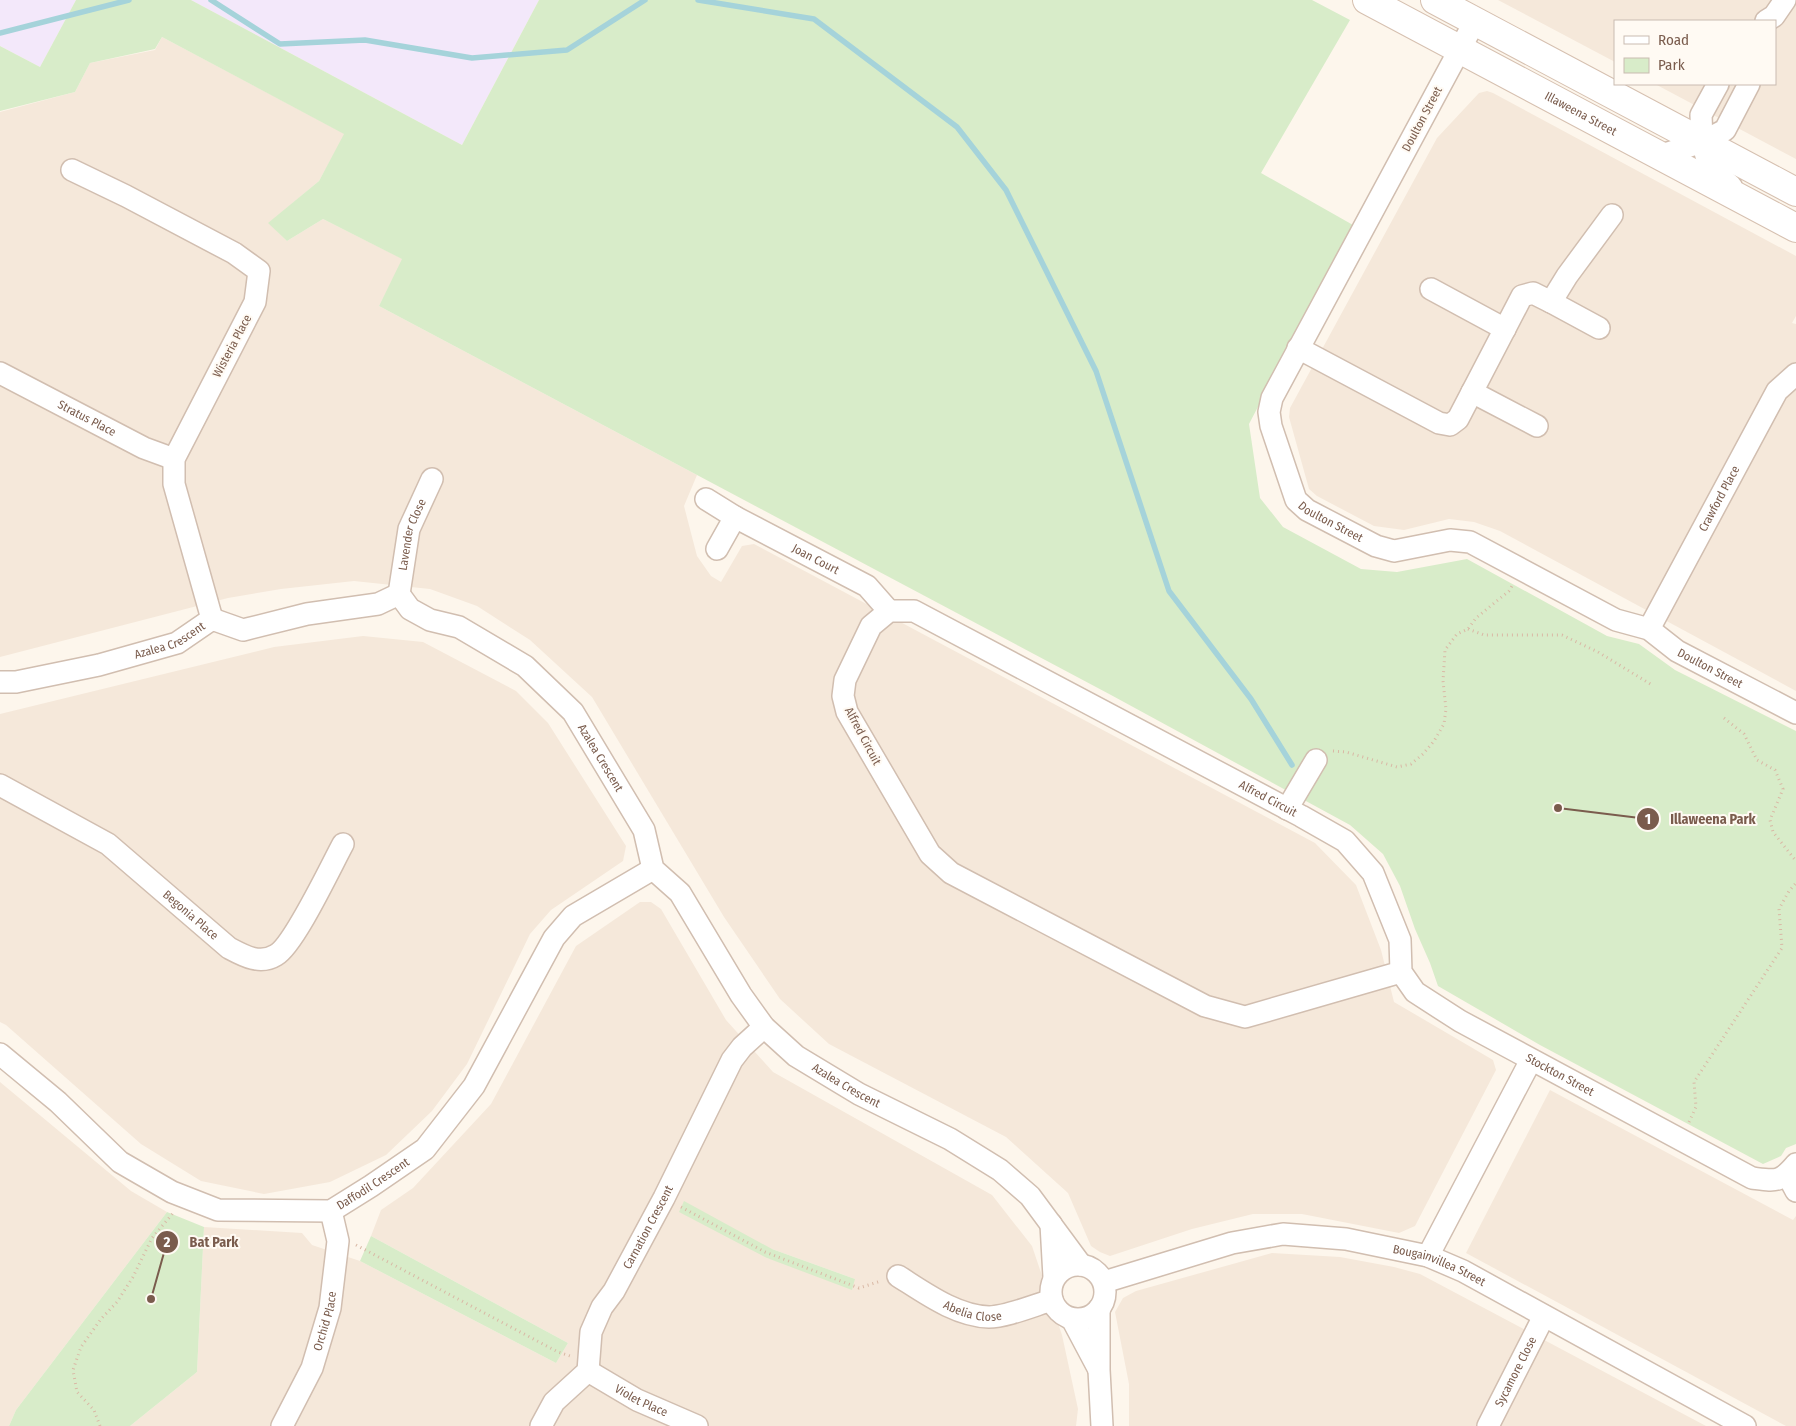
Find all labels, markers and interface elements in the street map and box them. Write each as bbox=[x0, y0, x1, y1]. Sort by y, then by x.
legend bbox=[1614, 20, 1776, 85]
text: Road bbox=[1658, 31, 1689, 49]
text: Park bbox=[1658, 56, 1685, 74]
street label: Doulton Street bbox=[1399, 84, 1445, 154]
street label: Illaweena Street bbox=[1542, 89, 1619, 138]
street label: Wisteria Place bbox=[210, 312, 254, 380]
street label: Stratus Place bbox=[55, 397, 118, 439]
street label: Crawford Place bbox=[1696, 463, 1742, 534]
street label: Lavender Close bbox=[396, 497, 429, 572]
street label: Doulton Street bbox=[1295, 499, 1365, 545]
street label: Joan Court bbox=[790, 541, 842, 577]
street label: Azalea Crescent bbox=[133, 619, 208, 662]
street label: Doulton Street bbox=[1675, 646, 1745, 691]
street label: Alfred Circuit bbox=[842, 705, 884, 767]
street label: Azalea Crescent bbox=[575, 722, 626, 794]
street label: Alfred Circuit bbox=[1237, 777, 1299, 820]
callout: Illaweena Park bbox=[1636, 804, 1766, 833]
text: 1 bbox=[1645, 810, 1651, 828]
text: Illaweena Park bbox=[1670, 811, 1757, 828]
street label: Begonia Place bbox=[160, 887, 221, 943]
street label: Stockton Street bbox=[1523, 1051, 1597, 1099]
street label: Azalea Crescent bbox=[810, 1060, 883, 1110]
street label: Daffodil Crescent bbox=[334, 1155, 412, 1213]
street label: Carnation Crescent bbox=[620, 1183, 676, 1271]
callout: Bat Park bbox=[155, 1227, 248, 1256]
text: 2 bbox=[163, 1233, 171, 1251]
text: Bat Park bbox=[190, 1234, 239, 1251]
street label: Bougainvillea Street bbox=[1392, 1242, 1488, 1289]
street label: Orchid Place bbox=[310, 1291, 339, 1353]
street label: Abelia Close bbox=[941, 1298, 1003, 1324]
street label: Sycamore Close bbox=[1492, 1334, 1539, 1409]
street label: Violet Place bbox=[612, 1381, 670, 1419]

